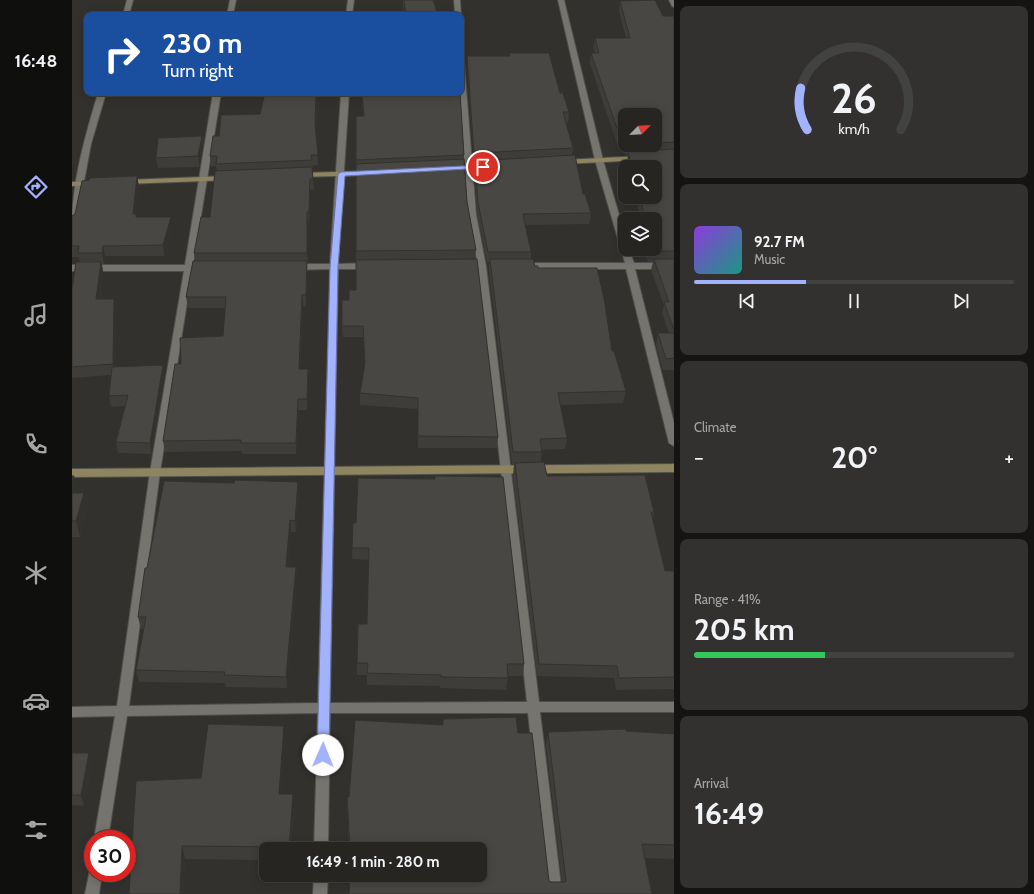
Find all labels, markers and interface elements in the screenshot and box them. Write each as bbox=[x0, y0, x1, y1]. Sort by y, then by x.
text: 230 m bbox=[162, 26, 242, 60]
icon: right bbox=[96, 28, 148, 80]
text: 16:48 bbox=[15, 50, 57, 72]
text: Turn right bbox=[162, 60, 233, 82]
text: 26 bbox=[831, 73, 877, 123]
north arrow bbox=[618, 108, 662, 152]
map controls bbox=[618, 108, 662, 256]
text: km/h bbox=[838, 119, 870, 137]
pin bbox=[466, 150, 500, 184]
icon: arrive bbox=[472, 156, 494, 178]
button: search bbox=[618, 160, 662, 204]
icon: directions bbox=[22, 173, 50, 201]
button: layers bbox=[618, 212, 662, 256]
text: 92.7 FM bbox=[754, 233, 805, 251]
text: Music bbox=[754, 251, 785, 267]
icon: previous bbox=[736, 290, 758, 312]
icon: pause bbox=[843, 290, 865, 312]
icon: next bbox=[950, 290, 972, 312]
icon: music bbox=[22, 301, 50, 329]
text: Climate bbox=[694, 419, 736, 435]
icon: phone bbox=[22, 430, 50, 458]
text: 20° bbox=[831, 439, 877, 476]
text: − bbox=[694, 444, 704, 471]
text: + bbox=[1004, 444, 1014, 471]
icon: climate bbox=[22, 559, 50, 587]
text: Range · 41% bbox=[694, 591, 761, 607]
text: 205 km bbox=[694, 611, 795, 648]
icon: car bbox=[22, 687, 50, 715]
position arrow bbox=[302, 734, 344, 776]
text: Arrival bbox=[694, 775, 729, 791]
text: 16:49 bbox=[694, 795, 764, 832]
icon: filters bbox=[22, 816, 50, 844]
speed limit sign: 30 bbox=[84, 830, 136, 882]
text: 16:49 · 1 min · 280 m bbox=[306, 853, 440, 871]

